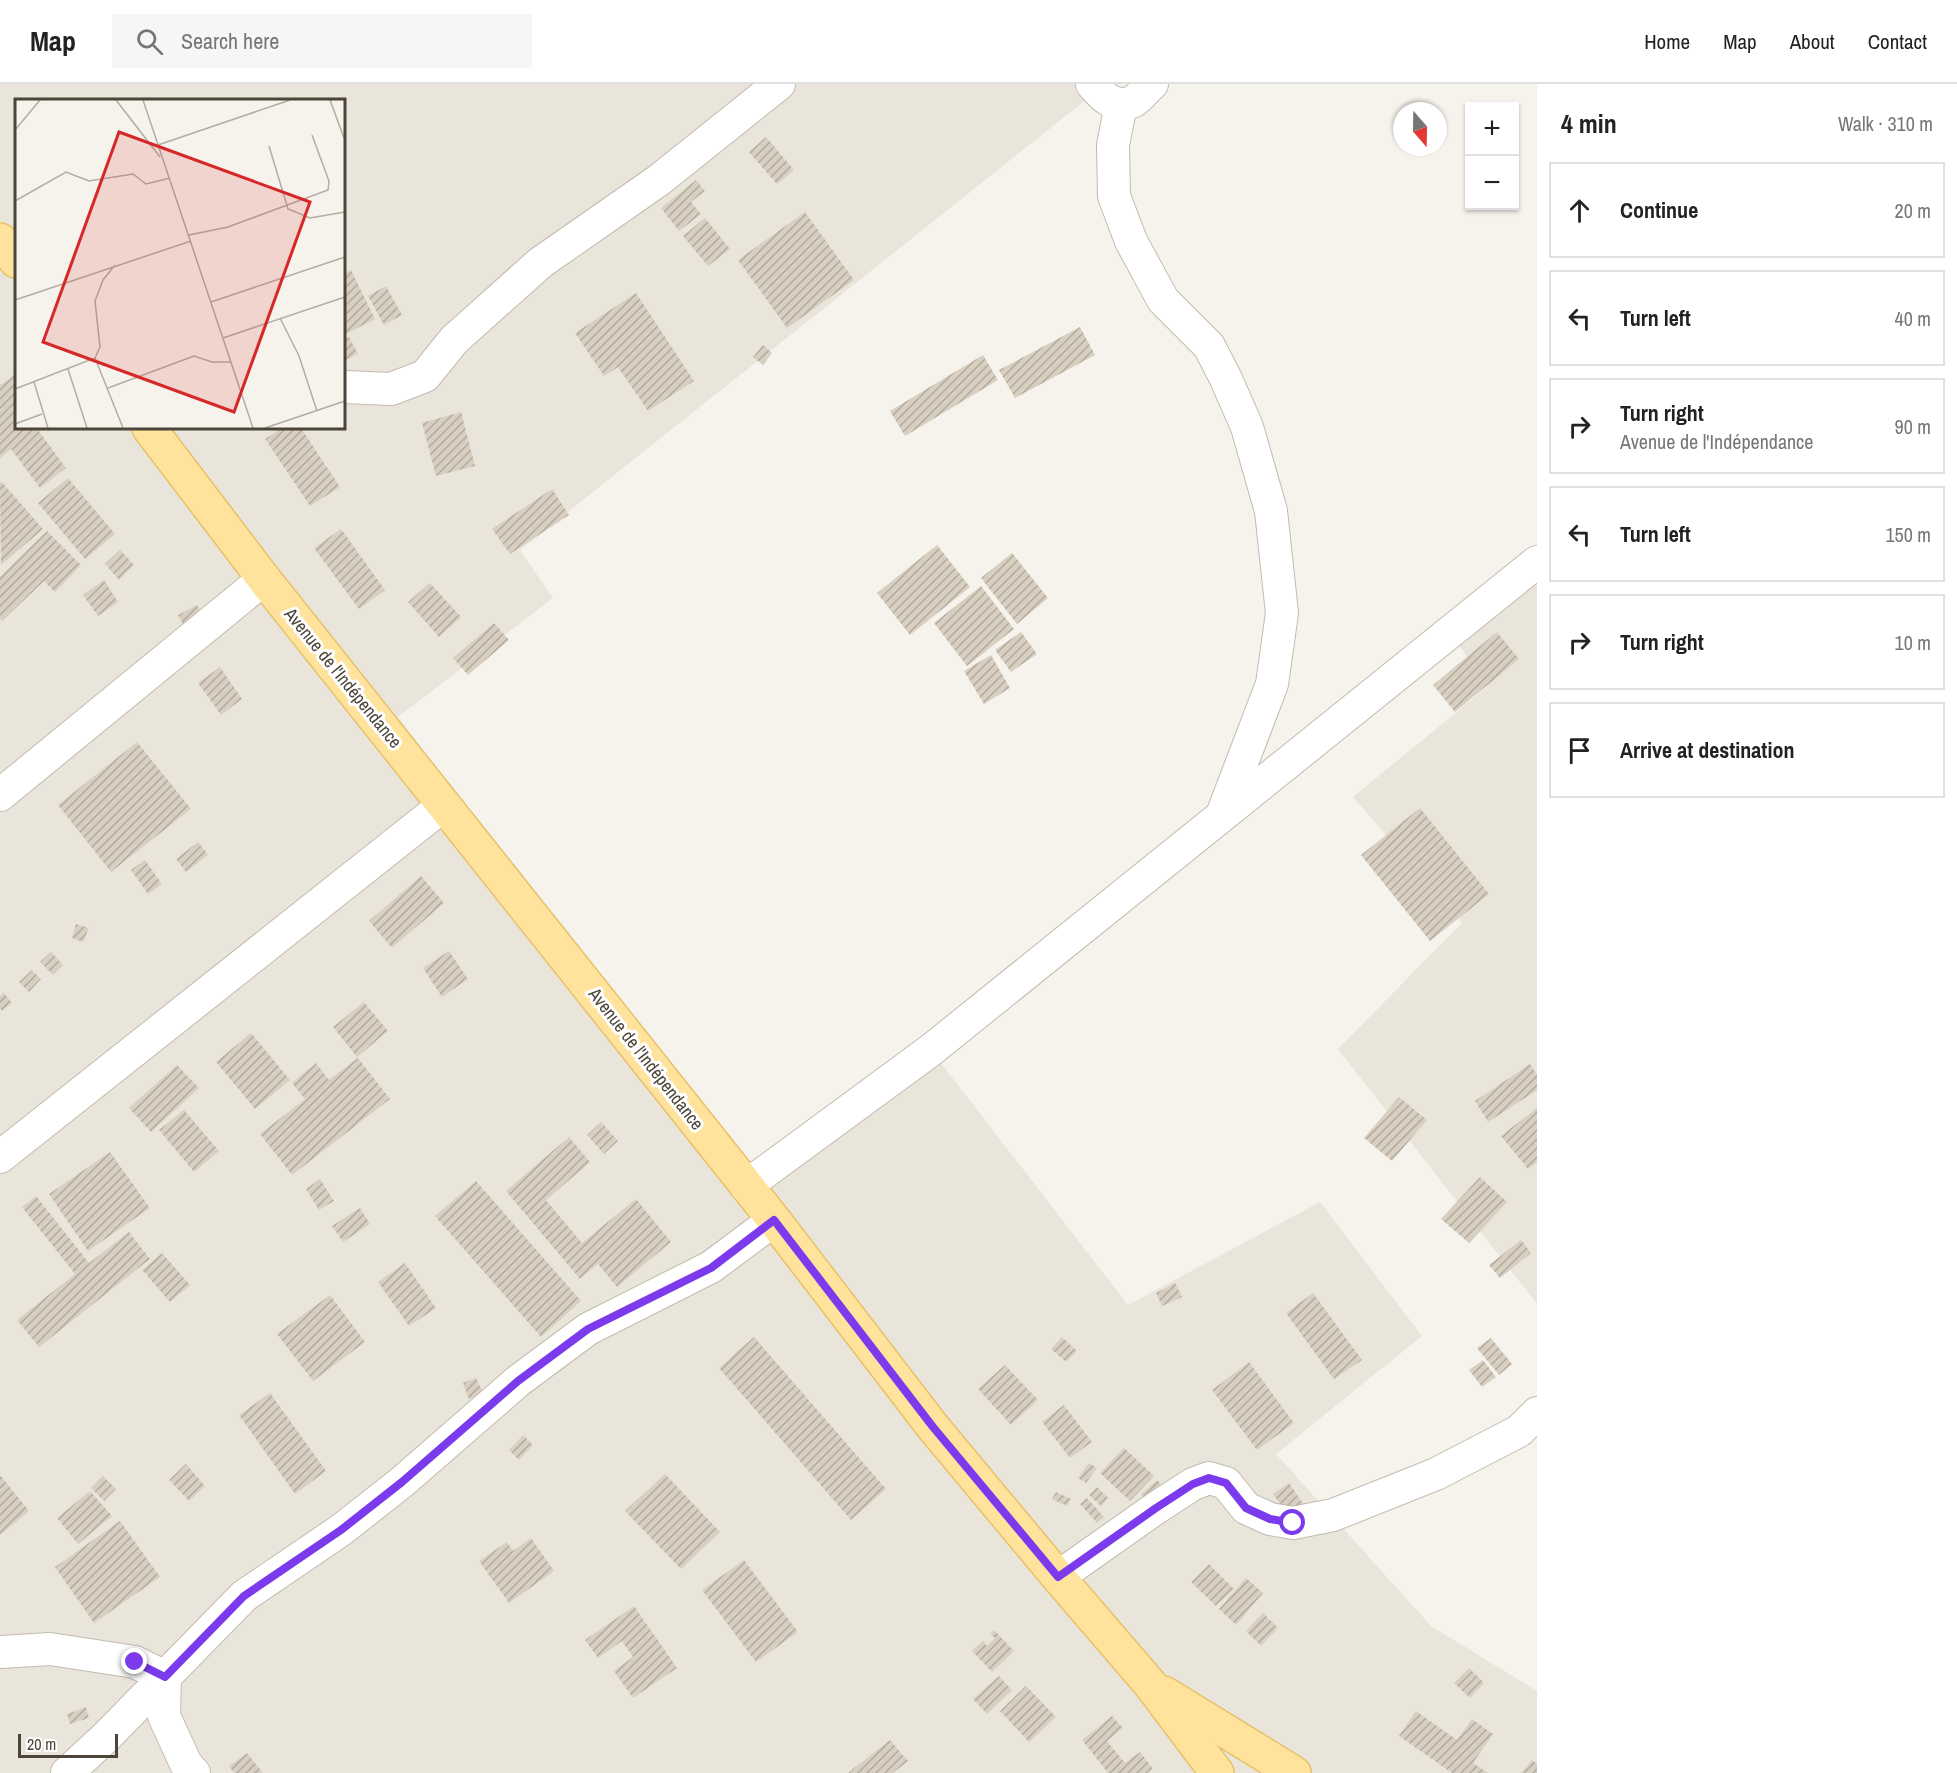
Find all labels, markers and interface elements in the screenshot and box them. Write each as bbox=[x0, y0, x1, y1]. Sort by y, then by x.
search box bbox=[112, 14, 532, 68]
text: Map bbox=[30, 22, 76, 60]
icon: search bbox=[133, 25, 166, 58]
text: Search here bbox=[181, 26, 279, 56]
text: Home bbox=[1644, 27, 1690, 56]
text: Map bbox=[1723, 27, 1757, 56]
text: About bbox=[1790, 27, 1835, 56]
text: Contact bbox=[1868, 27, 1927, 56]
inset map bbox=[15, 99, 345, 429]
north arrow bbox=[1393, 102, 1447, 156]
map controls bbox=[1465, 102, 1519, 210]
button: + bbox=[1465, 102, 1519, 156]
text: 4 min bbox=[1561, 106, 1617, 141]
text: Walk · 310 m bbox=[1838, 110, 1933, 137]
button: − bbox=[1465, 156, 1519, 210]
icon: ahead bbox=[1563, 194, 1596, 227]
text: Continue bbox=[1620, 195, 1698, 225]
text: 20 m bbox=[1895, 197, 1931, 224]
icon: left bbox=[1563, 302, 1596, 335]
text: Turn left bbox=[1620, 303, 1691, 333]
text: 40 m bbox=[1895, 305, 1931, 332]
text: Turn right bbox=[1620, 398, 1704, 428]
icon: right bbox=[1563, 410, 1596, 443]
text: 90 m bbox=[1895, 413, 1931, 440]
text: Avenue de l'Indépendance bbox=[1620, 428, 1813, 455]
icon: left bbox=[1563, 518, 1596, 551]
text: Turn left bbox=[1620, 519, 1691, 549]
text: 150 m bbox=[1885, 521, 1931, 548]
street label: Avenue de l'Indépendance bbox=[278, 601, 408, 753]
icon: right bbox=[1563, 626, 1596, 659]
text: Turn right bbox=[1620, 627, 1704, 657]
text: 10 m bbox=[1895, 629, 1931, 656]
icon: arrive bbox=[1563, 734, 1596, 767]
text: Arrive at destination bbox=[1620, 735, 1794, 765]
street label: Avenue de l'Indépendance bbox=[582, 982, 710, 1135]
route start bbox=[1279, 1509, 1305, 1535]
route end bbox=[121, 1648, 147, 1674]
scale bar bbox=[18, 1731, 118, 1758]
text: 20 m bbox=[27, 1733, 56, 1755]

